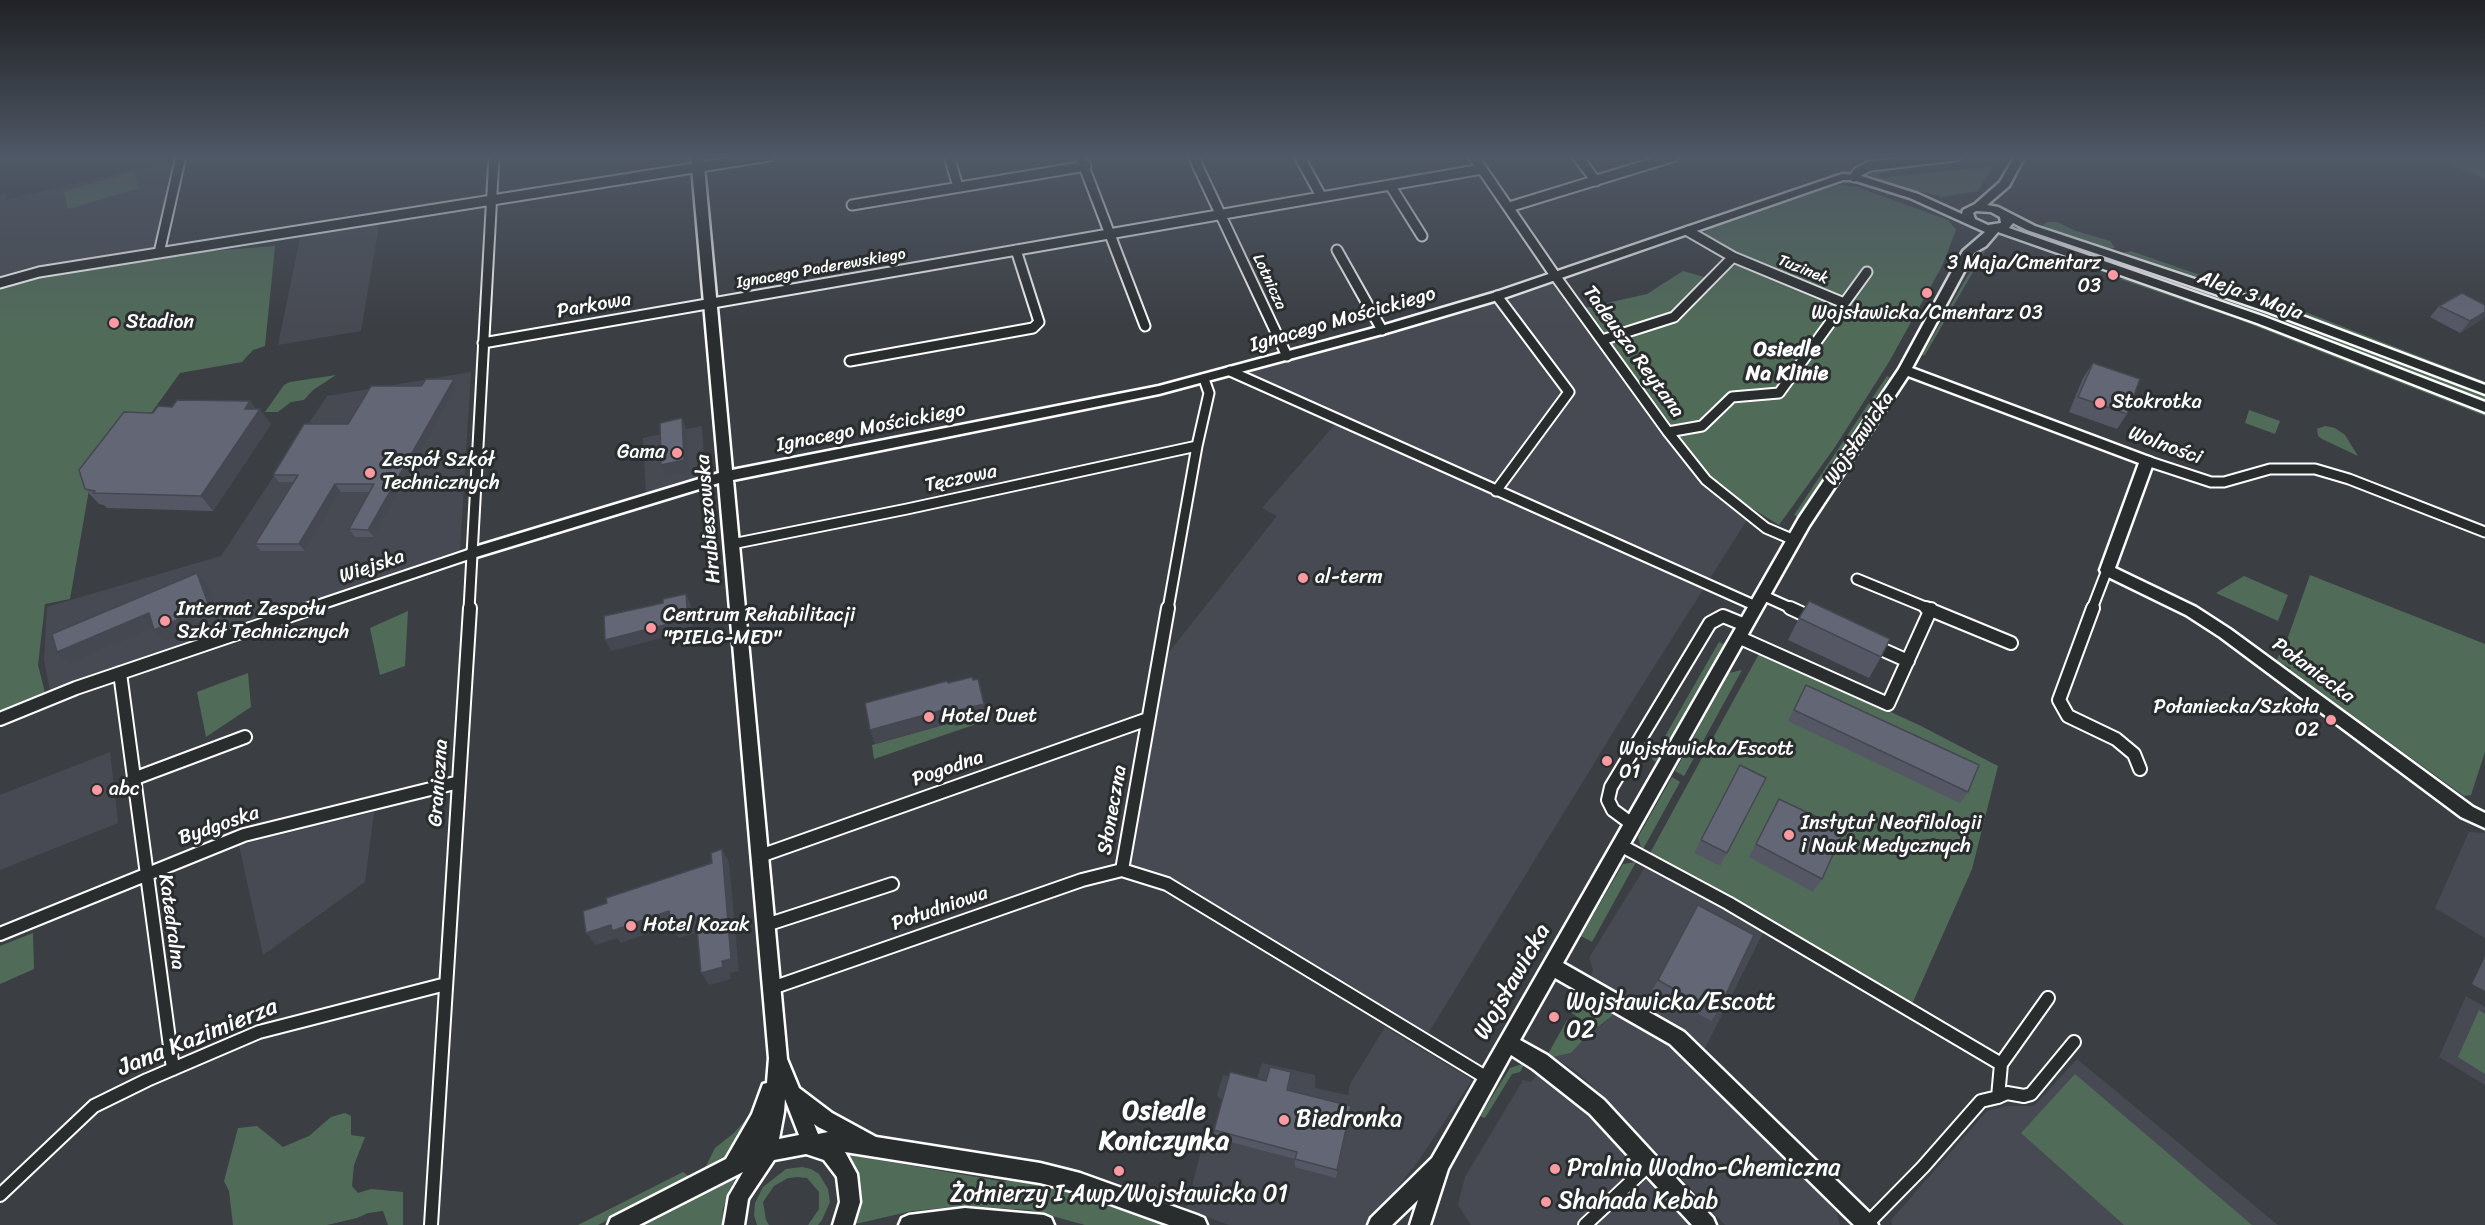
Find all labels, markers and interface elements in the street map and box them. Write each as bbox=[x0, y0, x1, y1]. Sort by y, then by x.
street label: Ignacego Paderewskiego bbox=[735, 245, 907, 293]
street label: Lotnicza bbox=[1248, 251, 1290, 313]
street label: Tuzinek bbox=[1775, 251, 1831, 289]
place label: 3 Maja/Cmentarz 03 bbox=[1947, 252, 2101, 299]
street label: Aleja 3 Maja bbox=[2194, 266, 2306, 326]
marker: 3 Maja/Cmentarz 03 bbox=[2106, 268, 2120, 282]
street label: Tadeusza Reytana bbox=[1577, 281, 1689, 423]
street label: Ignacego Mościckiego bbox=[1247, 282, 1439, 358]
marker: Wojsławicka/Cmentarz 03 bbox=[1920, 286, 1934, 300]
street label: Parkowa bbox=[555, 288, 633, 324]
place label: Wojsławicka/Cmentarz 03 bbox=[1811, 302, 2043, 326]
place label: Stadion bbox=[126, 311, 194, 335]
marker: Stadion bbox=[107, 316, 121, 330]
district label: Osiedle Na Klinie bbox=[1746, 338, 1828, 388]
street label: Wojsławicka bbox=[1820, 388, 1900, 490]
place label: Stokrotka bbox=[2112, 391, 2202, 415]
marker: Stokrotka bbox=[2093, 396, 2107, 410]
street label: Ignacego Mościckiego bbox=[774, 398, 968, 458]
street label: Wolności bbox=[2125, 422, 2205, 470]
place label: Gama bbox=[617, 441, 665, 465]
marker: Gama bbox=[670, 446, 684, 460]
place label: Zespół Szkół Technicznych bbox=[382, 449, 500, 496]
street label: Hrubieszowska bbox=[691, 453, 727, 585]
street label: Tęczowa bbox=[923, 460, 999, 498]
marker: Zespół Szkół Technicznych bbox=[363, 466, 377, 480]
street label: Wiejska bbox=[336, 545, 408, 589]
place label: al-term bbox=[1315, 566, 1383, 590]
marker: al-term bbox=[1296, 571, 1310, 585]
place label: Internat Zespołu Szkół Technicznych bbox=[177, 598, 349, 645]
place label: Centrum Rehabilitacji "PIELG-MED" bbox=[663, 604, 855, 651]
marker: Internat Zespołu Szkół Technicznych bbox=[158, 614, 172, 628]
marker: Centrum Rehabilitacji "PIELG-MED" bbox=[644, 621, 658, 635]
street label: Połaniecka bbox=[2267, 633, 2359, 709]
place label: Połaniecka/Szkoła 02 bbox=[2154, 696, 2319, 743]
place label: Hotel Duet bbox=[941, 705, 1037, 729]
marker: Hotel Duet bbox=[922, 710, 936, 724]
marker: Połaniecka/Szkoła 02 bbox=[2324, 713, 2338, 727]
place label: Wojsławicka/Escott 01 bbox=[1619, 738, 1794, 785]
street label: Graniczna bbox=[424, 739, 454, 827]
street label: Pogodna bbox=[909, 746, 987, 792]
marker: Wojsławicka/Escott 01 bbox=[1600, 754, 1614, 768]
street label: Słoneczna bbox=[1093, 763, 1133, 857]
place label: abc bbox=[109, 778, 140, 802]
marker: abc bbox=[90, 783, 104, 797]
street label: Bydgoska bbox=[176, 801, 262, 851]
place label: Instytut Neofilologii i Nauk Medycznych bbox=[1801, 812, 1982, 859]
marker: Instytut Neofilologii i Nauk Medycznych bbox=[1782, 828, 1796, 842]
street label: Katedralna bbox=[152, 873, 190, 971]
street label: Południowa bbox=[889, 881, 991, 937]
place label: Hotel Kozak bbox=[643, 914, 750, 938]
marker: Hotel Kozak bbox=[624, 919, 638, 933]
street label: Wojsławicka bbox=[1468, 919, 1558, 1045]
place label: Wojsławicka/Escott 02 bbox=[1566, 989, 1776, 1045]
street label: Jana Kazimierza bbox=[114, 993, 282, 1083]
marker: Wojsławicka/Escott 02 bbox=[1547, 1010, 1561, 1024]
district label: Osiedle Koniczynka bbox=[1099, 1096, 1229, 1158]
place label: Biedronka bbox=[1296, 1106, 1402, 1134]
marker: Biedronka bbox=[1277, 1113, 1291, 1127]
place label: Pralnia Wodno-Chemiczna bbox=[1567, 1155, 1840, 1183]
marker: Pralnia Wodno-Chemiczna bbox=[1548, 1162, 1562, 1176]
marker: Żołnierzy I Awp/Wojsławicka 01 bbox=[1112, 1164, 1126, 1178]
place label: Żołnierzy I Awp/Wojsławicka 01 bbox=[950, 1181, 1288, 1209]
place label: Shahada Kebab bbox=[1558, 1188, 1718, 1216]
marker: Shahada Kebab bbox=[1539, 1195, 1553, 1209]

